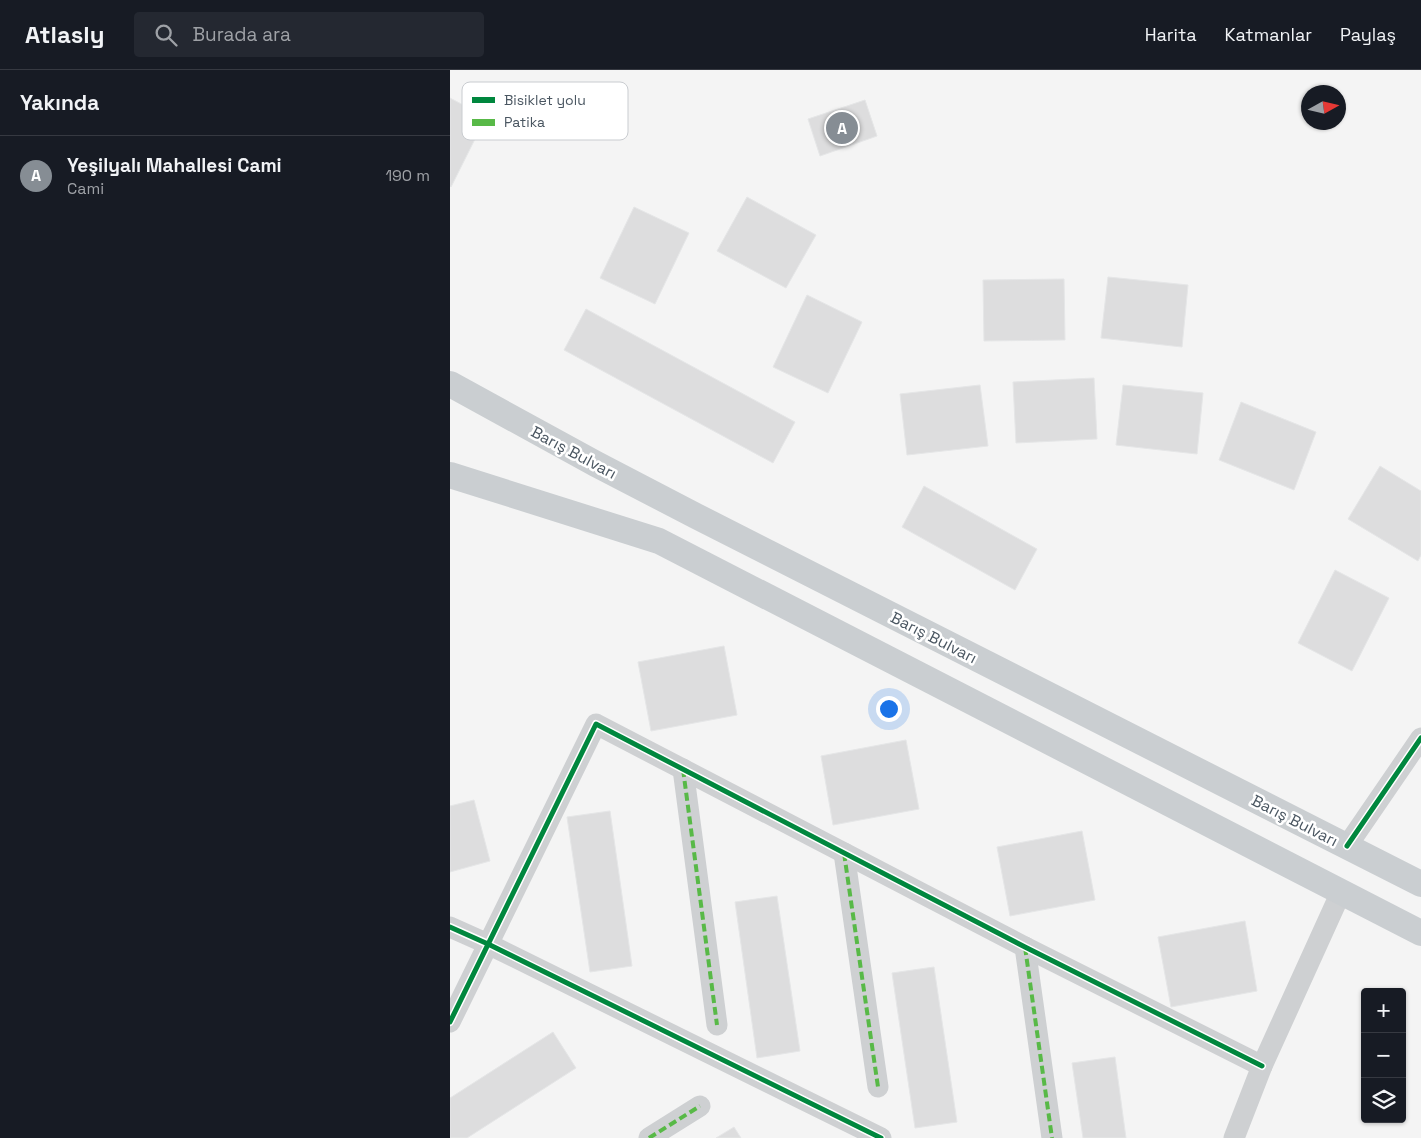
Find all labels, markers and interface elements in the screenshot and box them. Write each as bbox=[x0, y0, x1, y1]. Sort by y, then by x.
search box bbox=[134, 12, 484, 57]
text: Atlasly bbox=[25, 19, 104, 50]
icon: search bbox=[152, 21, 180, 49]
text: Burada ara bbox=[192, 22, 291, 47]
text: Harita bbox=[1145, 23, 1197, 46]
text: Katmanlar bbox=[1225, 23, 1312, 46]
text: Paylaş bbox=[1340, 23, 1396, 46]
legend bbox=[462, 82, 628, 140]
north arrow bbox=[1301, 85, 1346, 130]
text: Yakında bbox=[20, 89, 99, 116]
text: Bisiklet yolu bbox=[504, 91, 586, 109]
pin: A bbox=[826, 109, 858, 147]
text: Patika bbox=[504, 113, 545, 131]
text: Yeşilyalı Mahallesi Cami bbox=[67, 153, 282, 178]
text: A bbox=[31, 165, 41, 186]
text: 190 m bbox=[385, 165, 430, 186]
text: Cami bbox=[67, 178, 104, 199]
street label: Barış Bulvarı bbox=[527, 421, 620, 484]
street label: Barış Bulvarı bbox=[887, 607, 980, 668]
your location bbox=[876, 696, 902, 722]
street label: Barış Bulvarı bbox=[1248, 790, 1341, 851]
map controls bbox=[1361, 988, 1406, 1123]
button: + bbox=[1361, 988, 1406, 1033]
button: − bbox=[1361, 1033, 1406, 1078]
button: layers bbox=[1361, 1078, 1406, 1123]

